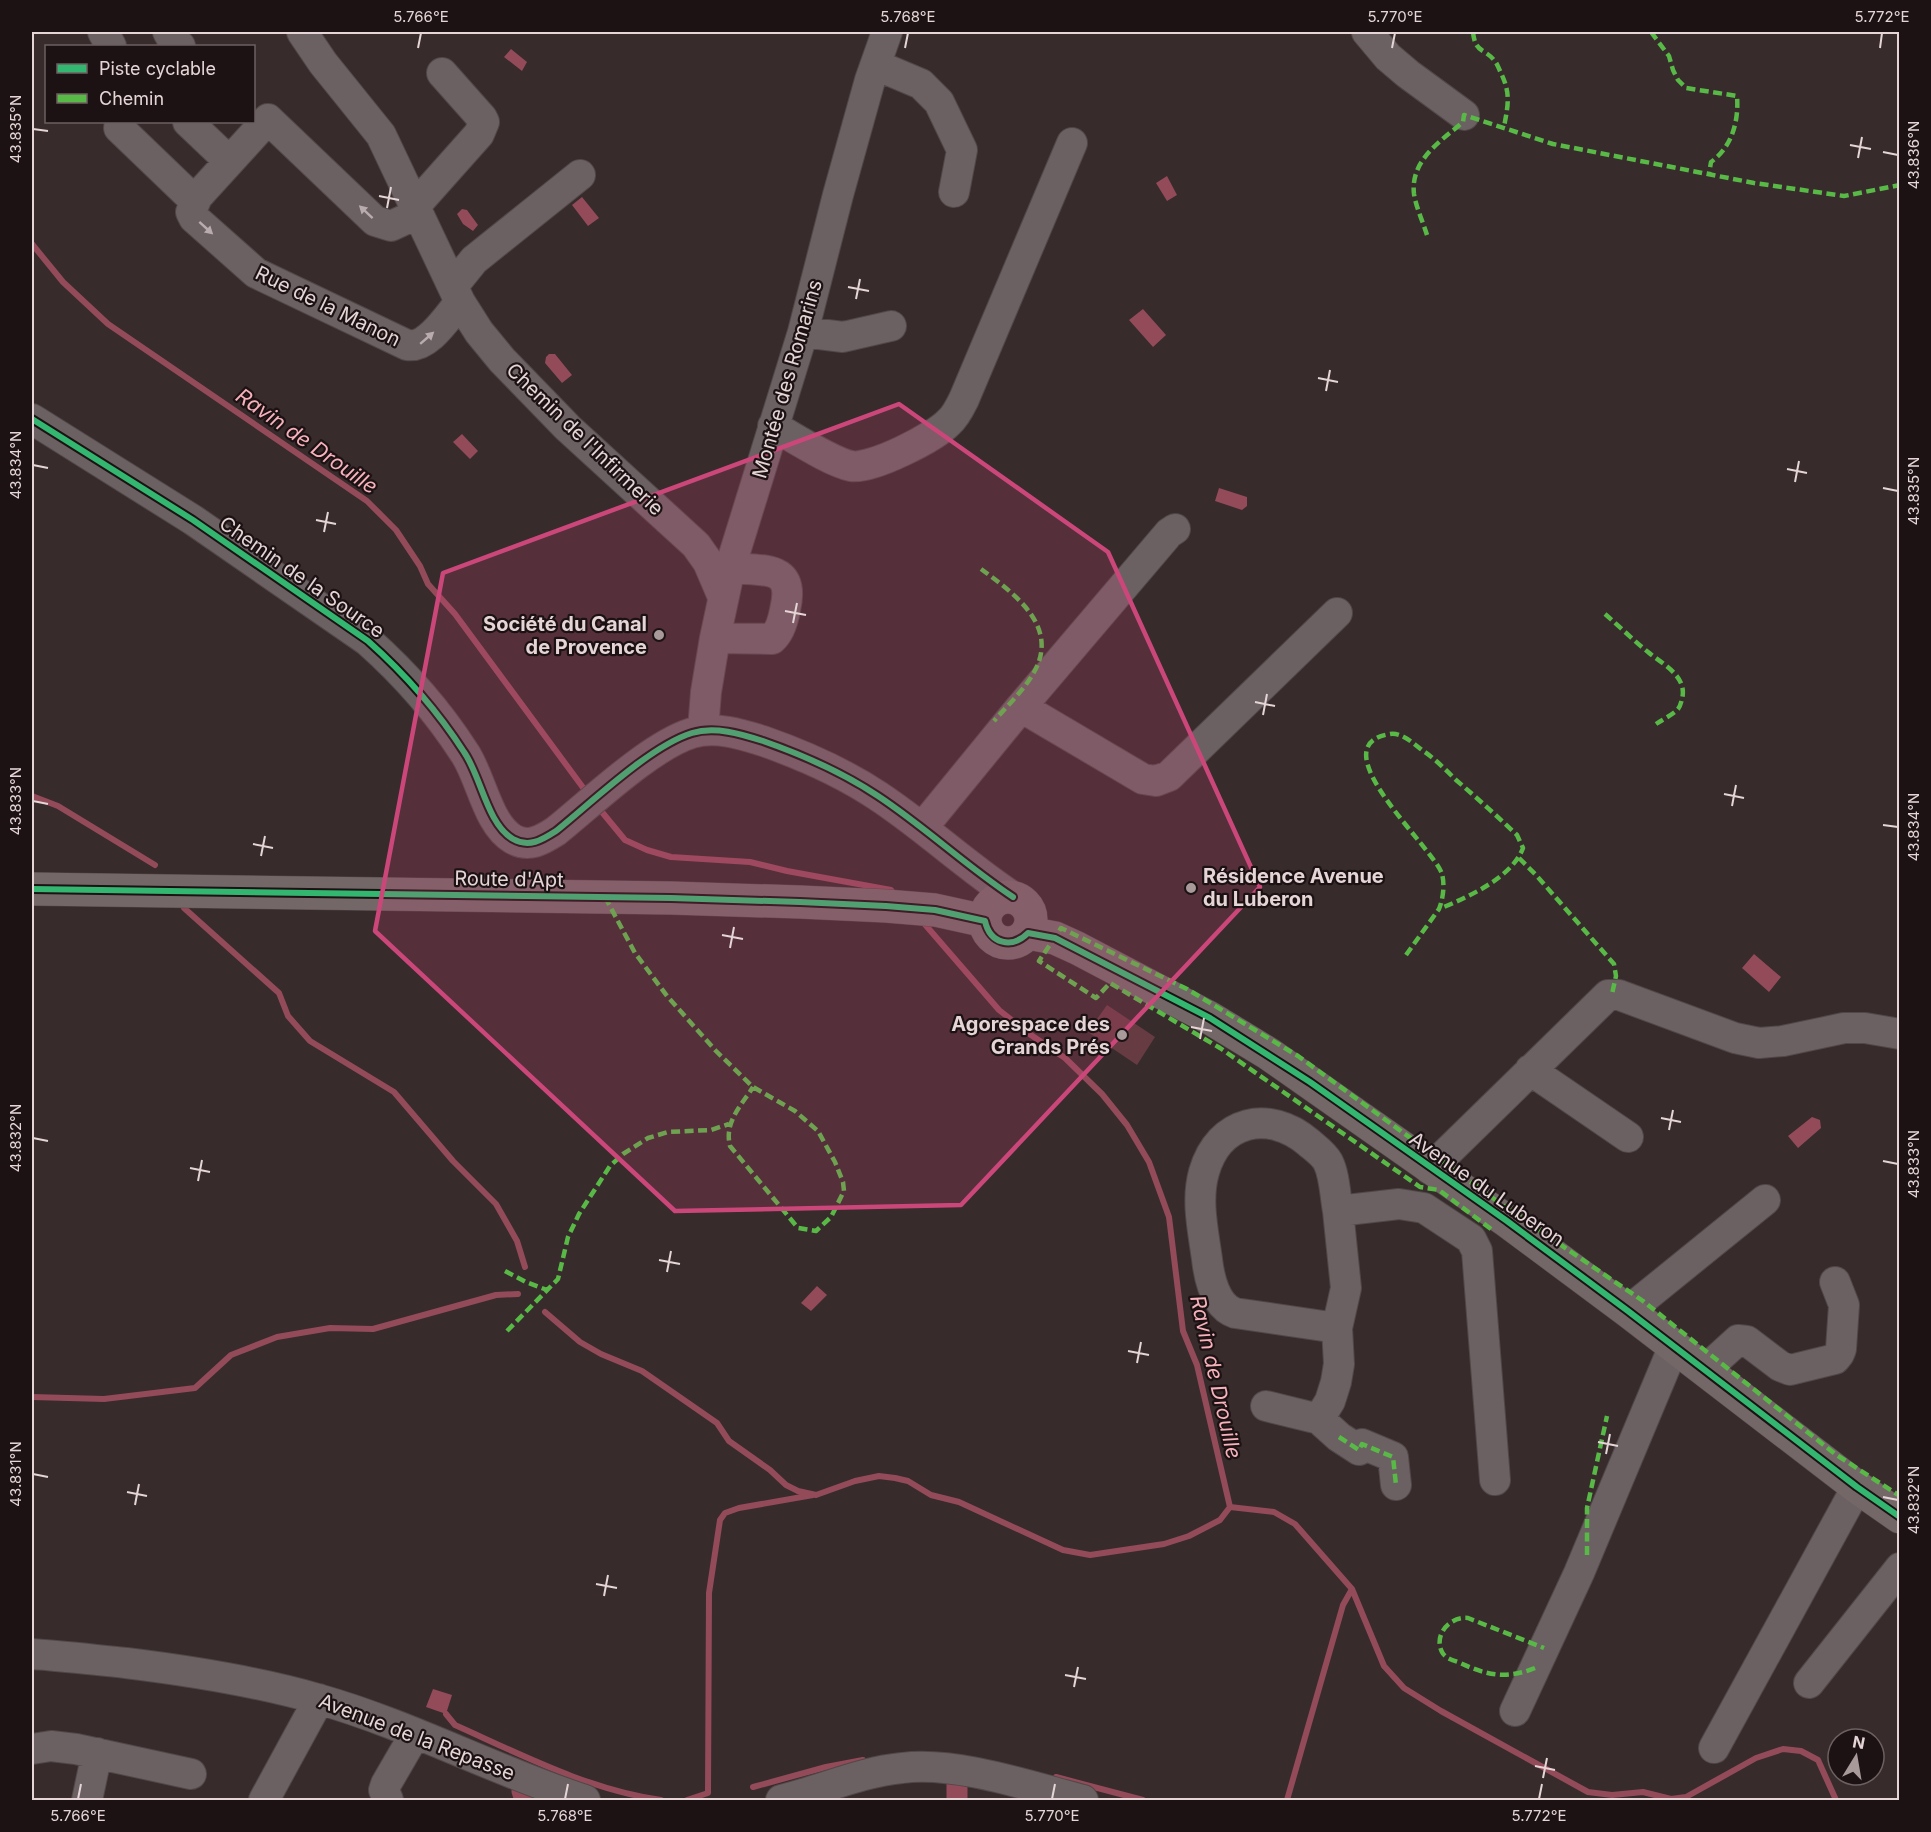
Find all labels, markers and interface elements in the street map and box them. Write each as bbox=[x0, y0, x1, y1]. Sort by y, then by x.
text: 5.766°E bbox=[393, 7, 449, 26]
text: 5.768°E bbox=[880, 7, 936, 26]
text: 5.770°E bbox=[1367, 7, 1423, 26]
text: 5.772°E bbox=[1854, 7, 1910, 26]
legend bbox=[45, 45, 255, 123]
text: Piste cyclable bbox=[99, 58, 216, 79]
text: Chemin bbox=[99, 88, 164, 109]
text: 43.835°N bbox=[6, 95, 25, 163]
text: 43.836°N bbox=[1904, 121, 1923, 189]
one-way arrow bbox=[359, 205, 374, 219]
one-way arrow bbox=[198, 221, 213, 235]
street label: Rue de la Manon bbox=[252, 261, 404, 351]
street label: Montée des Romarins bbox=[747, 277, 827, 481]
one-way arrow bbox=[420, 331, 435, 345]
street label: Chemin de l'Infirmerie bbox=[501, 358, 669, 520]
water label: Ravin de Drouille bbox=[231, 383, 383, 499]
text: 43.834°N bbox=[6, 431, 25, 499]
text: 43.835°N bbox=[1904, 457, 1923, 525]
street label: Chemin de la Source bbox=[215, 511, 389, 643]
place label: Société du Canal de Provence bbox=[483, 612, 647, 659]
marker: Société du Canal de Provence bbox=[652, 628, 666, 642]
text: 43.833°N bbox=[6, 767, 25, 835]
text: 43.834°N bbox=[1904, 793, 1923, 861]
place label: Résidence Avenue du Luberon bbox=[1203, 864, 1384, 911]
street label: Route d'Apt bbox=[454, 866, 564, 892]
marker: Résidence Avenue du Luberon bbox=[1184, 881, 1198, 895]
place label: Agorespace des Grands Prés bbox=[951, 1012, 1110, 1059]
marker: Agorespace des Grands Prés bbox=[1115, 1028, 1129, 1042]
text: 43.832°N bbox=[6, 1104, 25, 1172]
street label: Avenue du Luberon bbox=[1405, 1127, 1569, 1251]
text: 43.833°N bbox=[1904, 1130, 1923, 1198]
water label: Ravin de Drouille bbox=[1185, 1293, 1247, 1461]
text: 43.831°N bbox=[6, 1441, 25, 1507]
text: 43.832°N bbox=[1904, 1466, 1923, 1534]
street label: Avenue de la Repasse bbox=[316, 1689, 518, 1785]
north arrow bbox=[1826, 1727, 1886, 1787]
text: N bbox=[1851, 1731, 1867, 1753]
text: 5.766°E bbox=[50, 1806, 106, 1825]
text: 5.768°E bbox=[537, 1806, 593, 1825]
text: 5.770°E bbox=[1024, 1806, 1080, 1825]
text: 5.772°E bbox=[1511, 1806, 1567, 1825]

